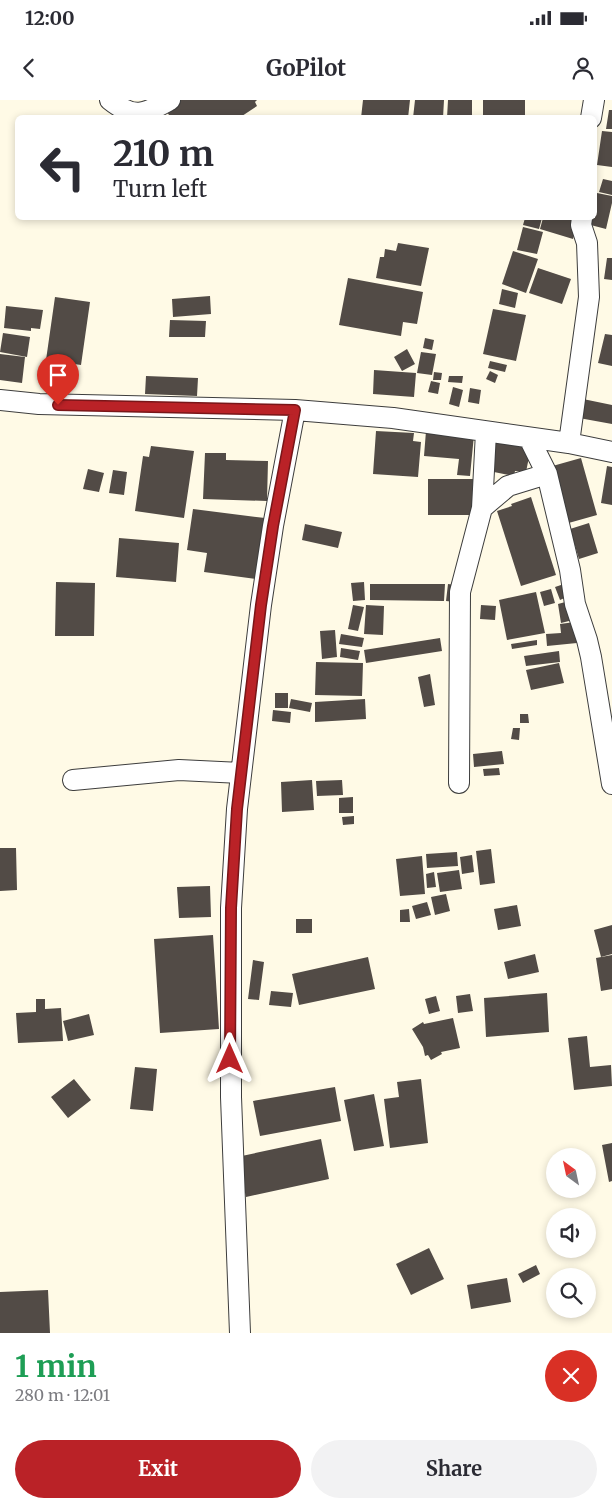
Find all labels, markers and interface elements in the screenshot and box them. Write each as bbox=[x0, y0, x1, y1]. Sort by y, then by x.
text: 12:00 bbox=[25, 6, 75, 30]
icon: back bbox=[15, 54, 43, 82]
text: GoPilot bbox=[266, 54, 346, 82]
icon: person bbox=[569, 54, 597, 82]
text: 210 m bbox=[113, 132, 214, 176]
icon: left bbox=[30, 135, 95, 200]
text: Turn left bbox=[113, 175, 207, 203]
pin bbox=[37, 354, 79, 405]
icon: arrive bbox=[44, 361, 72, 389]
position arrow bbox=[203, 1032, 255, 1084]
north arrow bbox=[546, 1148, 596, 1198]
map controls bbox=[546, 1148, 596, 1318]
button: sound bbox=[546, 1208, 596, 1258]
button: search bbox=[546, 1268, 596, 1318]
text: 1 min bbox=[15, 1347, 97, 1385]
button: close bbox=[545, 1350, 597, 1402]
text: 280 m · 12:01 bbox=[15, 1385, 110, 1405]
button: Exit bbox=[15, 1440, 301, 1498]
button: Share bbox=[311, 1440, 597, 1498]

